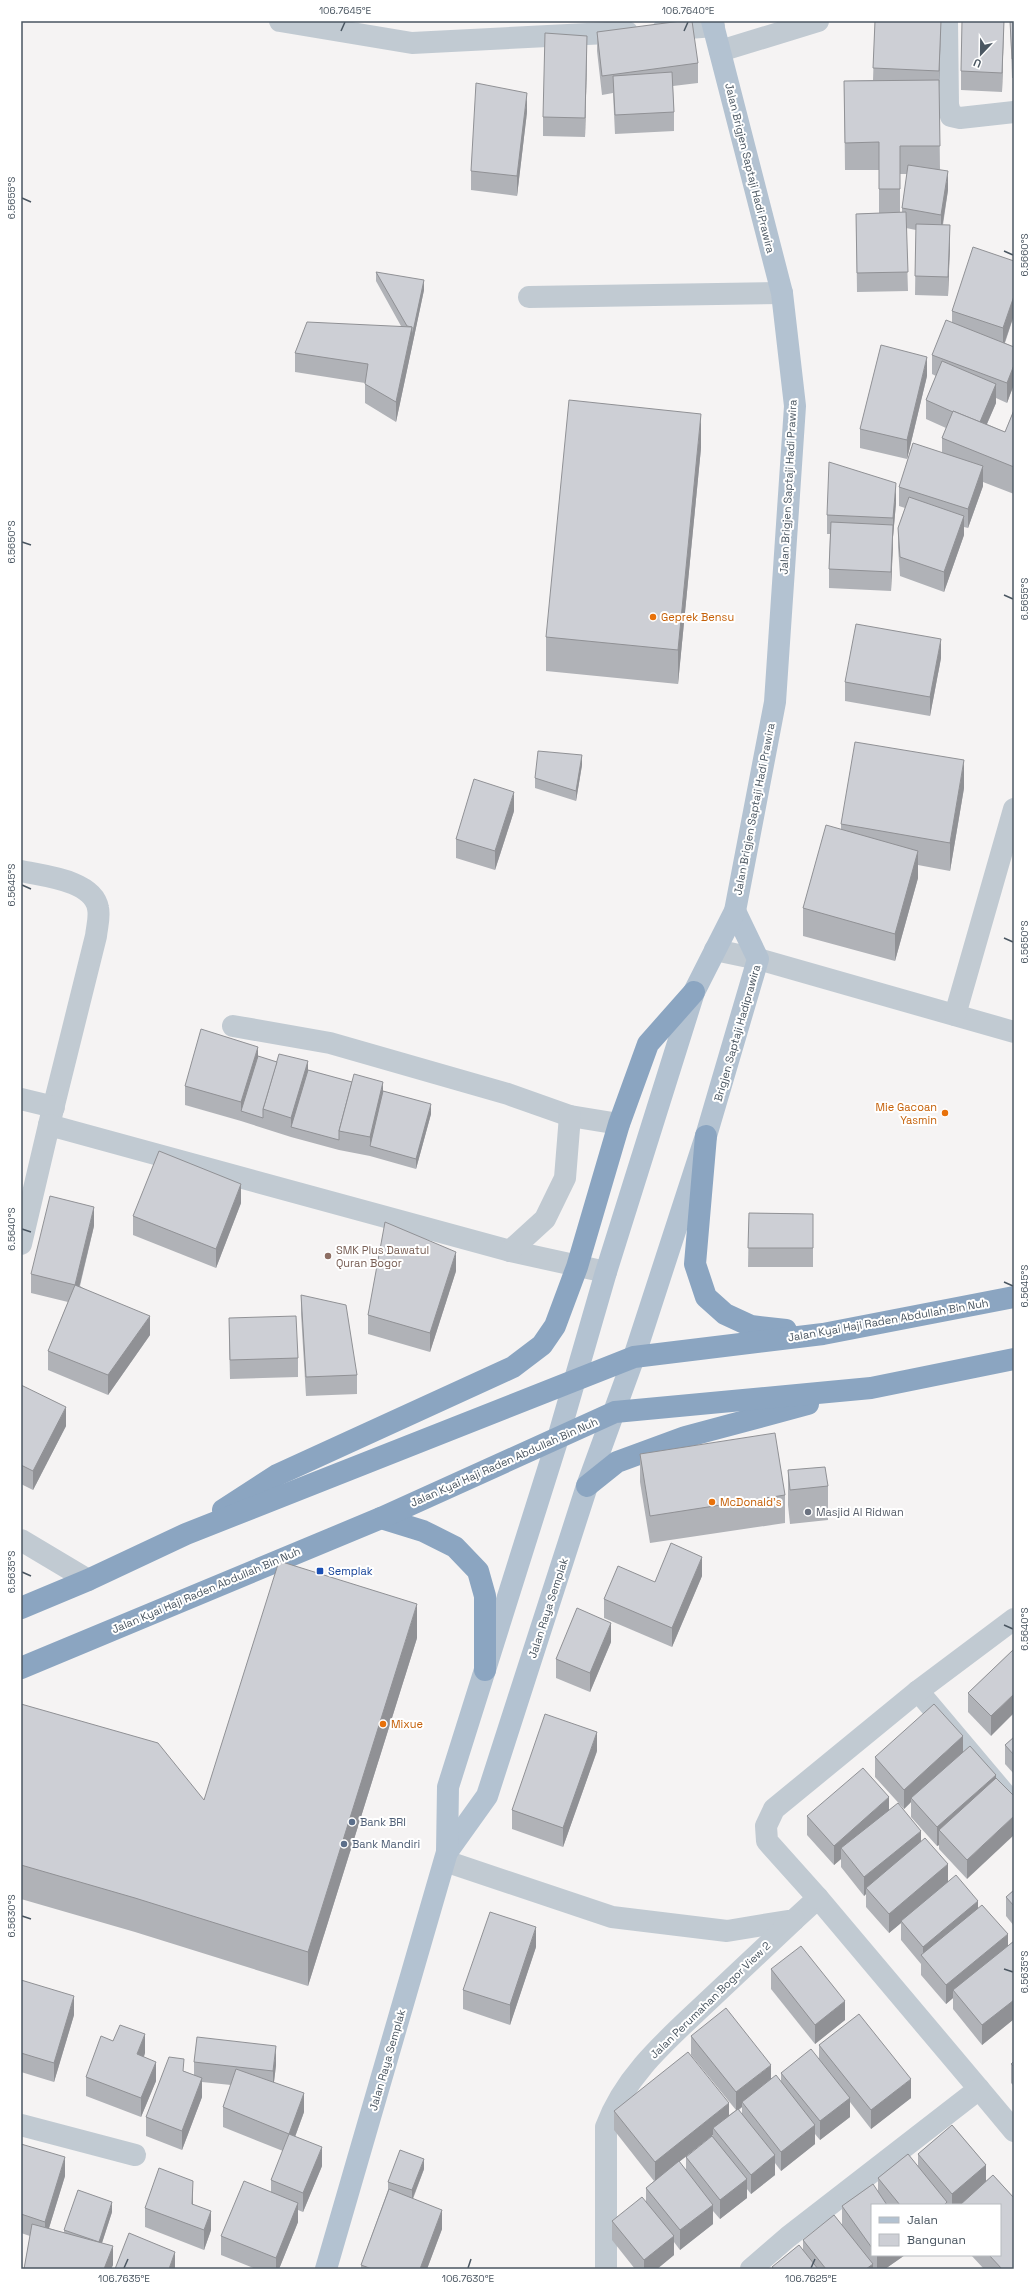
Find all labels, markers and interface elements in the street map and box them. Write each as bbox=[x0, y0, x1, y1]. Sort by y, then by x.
text: 106.7645°E bbox=[319, 4, 371, 17]
text: 106.7640°E bbox=[662, 4, 715, 17]
north arrow bbox=[961, 34, 1001, 74]
text: U bbox=[971, 55, 983, 71]
street label: Jalan Brigjen Saptaji Hadi Prawira bbox=[722, 81, 778, 255]
text: 6.5655°S bbox=[5, 177, 18, 219]
text: 6.5660°S bbox=[1018, 233, 1031, 277]
street label: Jalan Brigjen Saptaji Hadi Prawira bbox=[776, 398, 800, 575]
text: 6.5650°S bbox=[5, 520, 18, 564]
text: 6.5655°S bbox=[1018, 578, 1031, 620]
place label: Geprek Bensu bbox=[661, 610, 734, 624]
marker: Geprek Bensu bbox=[648, 612, 658, 622]
street label: Jalan Brigjen Saptaji Hadi Prawira bbox=[730, 721, 778, 896]
text: 6.5645°S bbox=[5, 864, 18, 906]
text: 6.5650°S bbox=[1018, 920, 1031, 964]
street label: Brigjen Saptaji Hadiprawira bbox=[711, 962, 763, 1103]
place label: Mie Gacoan Yasmin bbox=[876, 1100, 937, 1127]
marker: Mie Gacoan Yasmin bbox=[940, 1108, 950, 1118]
text: 6.5640°S bbox=[5, 1207, 18, 1251]
place label: SMK Plus Dawatul Quran Bogor bbox=[336, 1243, 429, 1270]
marker: SMK Plus Dawatul Quran Bogor bbox=[323, 1251, 333, 1261]
text: 6.5645°S bbox=[1018, 1265, 1031, 1307]
street label: Jalan Kyai Haji Raden Abdullah Bin Nuh bbox=[786, 1295, 990, 1345]
street label: Jalan Kyai Haji Raden Abdullah Bin Nuh bbox=[408, 1414, 600, 1510]
place label: McDonald's bbox=[720, 1495, 782, 1509]
marker: McDonald's bbox=[707, 1497, 717, 1507]
place label: Masjid Al Ridwan bbox=[816, 1505, 904, 1519]
marker: Masjid Al Ridwan bbox=[803, 1507, 813, 1517]
street label: Jalan Kyai Haji Raden Abdullah Bin Nuh bbox=[110, 1544, 302, 1636]
text: 6.5635°S bbox=[5, 1551, 18, 1593]
street label: Jalan Raya Semplak bbox=[525, 1556, 571, 1660]
place label: Semplak bbox=[328, 1564, 373, 1578]
marker: Semplak bbox=[315, 1566, 325, 1576]
text: 6.5640°S bbox=[1018, 1607, 1031, 1651]
place label: Mixue bbox=[391, 1717, 423, 1731]
marker: Mixue bbox=[378, 1719, 388, 1729]
place label: Bank BRI bbox=[360, 1815, 406, 1829]
marker: Bank BRI bbox=[347, 1817, 357, 1827]
place label: Bank Mandiri bbox=[352, 1837, 421, 1851]
marker: Bank Mandiri bbox=[339, 1839, 349, 1849]
text: 6.5630°S bbox=[5, 1894, 18, 1938]
street label: Jalan Perumahan Bogor View 2 bbox=[647, 1938, 774, 2061]
text: 6.5635°S bbox=[1018, 1951, 1031, 1993]
street label: Jalan Raya Semplak bbox=[366, 2008, 408, 2112]
legend bbox=[871, 2204, 1001, 2256]
text: Jalan bbox=[907, 2212, 938, 2228]
text: Bangunan bbox=[907, 2232, 966, 2248]
text: 106.7635°E bbox=[98, 2272, 150, 2285]
text: 106.7630°E bbox=[442, 2272, 495, 2285]
text: 106.7625°E bbox=[785, 2272, 837, 2285]

